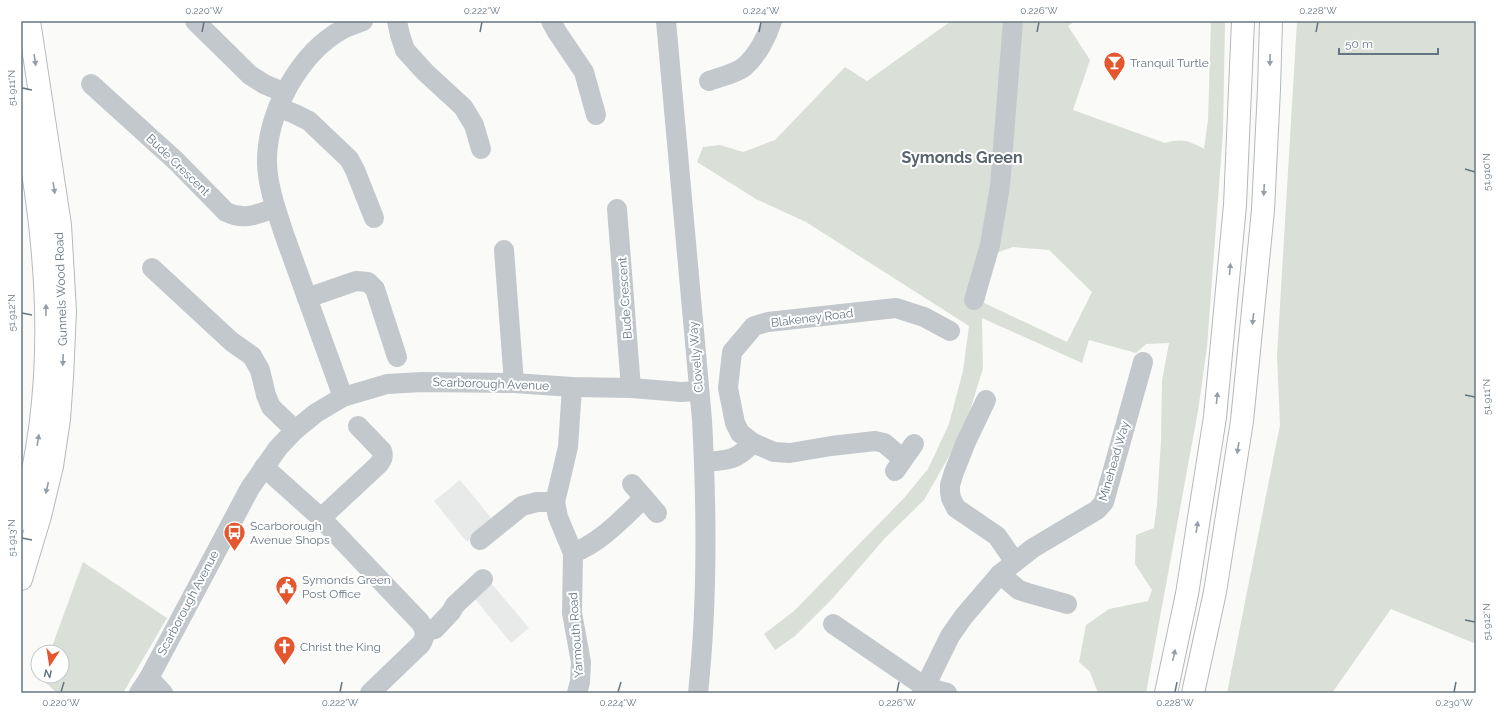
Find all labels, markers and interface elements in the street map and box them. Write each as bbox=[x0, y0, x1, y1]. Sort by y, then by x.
text: 0.220°W bbox=[185, 5, 223, 16]
text: 0.222°W bbox=[464, 5, 501, 16]
text: 0.224°W bbox=[743, 5, 780, 16]
text: 0.226°W bbox=[1020, 5, 1058, 16]
text: 0.228°W bbox=[1299, 5, 1337, 16]
scale bar bbox=[1339, 30, 1438, 56]
text: 50 m bbox=[1345, 37, 1373, 51]
bar icon: Tranquil Turtle bbox=[1102, 50, 1128, 83]
one-way arrow bbox=[32, 53, 38, 66]
one-way arrow bbox=[1267, 54, 1273, 67]
place label: Tranquil Turtle bbox=[1130, 56, 1209, 70]
text: 51.911°N bbox=[6, 70, 17, 106]
street label: Bude Crescent bbox=[144, 131, 212, 199]
district label: Symonds Green bbox=[901, 148, 1023, 167]
text: 51.910°N bbox=[1481, 153, 1492, 191]
one-way arrow bbox=[51, 182, 57, 194]
one-way arrow bbox=[1261, 184, 1268, 196]
street label: Gunnels Wood Road bbox=[52, 232, 70, 346]
street label: Bude Crescent bbox=[615, 256, 635, 340]
one-way arrow bbox=[1226, 263, 1233, 275]
text: 51.912°N bbox=[6, 294, 17, 332]
one-way arrow bbox=[43, 303, 49, 316]
street label: Blakeney Road bbox=[770, 306, 854, 330]
one-way arrow bbox=[1250, 313, 1257, 325]
street label: Clovelly Way bbox=[686, 320, 706, 393]
one-way arrow bbox=[60, 354, 66, 367]
street label: Scarborough Avenue bbox=[432, 375, 550, 393]
text: 51.911°N bbox=[1481, 379, 1492, 415]
one-way arrow bbox=[1214, 392, 1220, 405]
street label: Minehead Way bbox=[1096, 419, 1132, 503]
one-way arrow bbox=[35, 434, 41, 446]
one-way arrow bbox=[1235, 442, 1241, 455]
one-way arrow bbox=[43, 482, 49, 494]
text: 51.913°N bbox=[6, 519, 17, 557]
place label: Scarborough Avenue Shops bbox=[250, 519, 330, 547]
bus stop icon: Scarborough Avenue Shops bbox=[222, 520, 248, 553]
one-way arrow bbox=[1194, 521, 1200, 533]
street label: Scarborough Avenue bbox=[154, 548, 222, 658]
place label: Symonds Green Post Office bbox=[302, 573, 391, 601]
public building icon: Symonds Green Post Office bbox=[274, 574, 300, 607]
street label: Yarmouth Road bbox=[566, 592, 586, 678]
text: 51.912°N bbox=[1481, 603, 1492, 641]
church icon: Christ the King bbox=[272, 634, 298, 667]
place label: Christ the King bbox=[300, 640, 381, 654]
north arrow bbox=[30, 644, 70, 684]
one-way arrow bbox=[1171, 649, 1177, 661]
text: N bbox=[43, 666, 53, 681]
text: 0.220°W bbox=[42, 697, 80, 708]
text: 0.222°W bbox=[322, 697, 359, 708]
text: 0.224°W bbox=[600, 697, 637, 708]
text: 0.226°W bbox=[878, 697, 916, 708]
text: 0.228°W bbox=[1156, 697, 1194, 708]
text: 0.230°W bbox=[1435, 697, 1473, 708]

